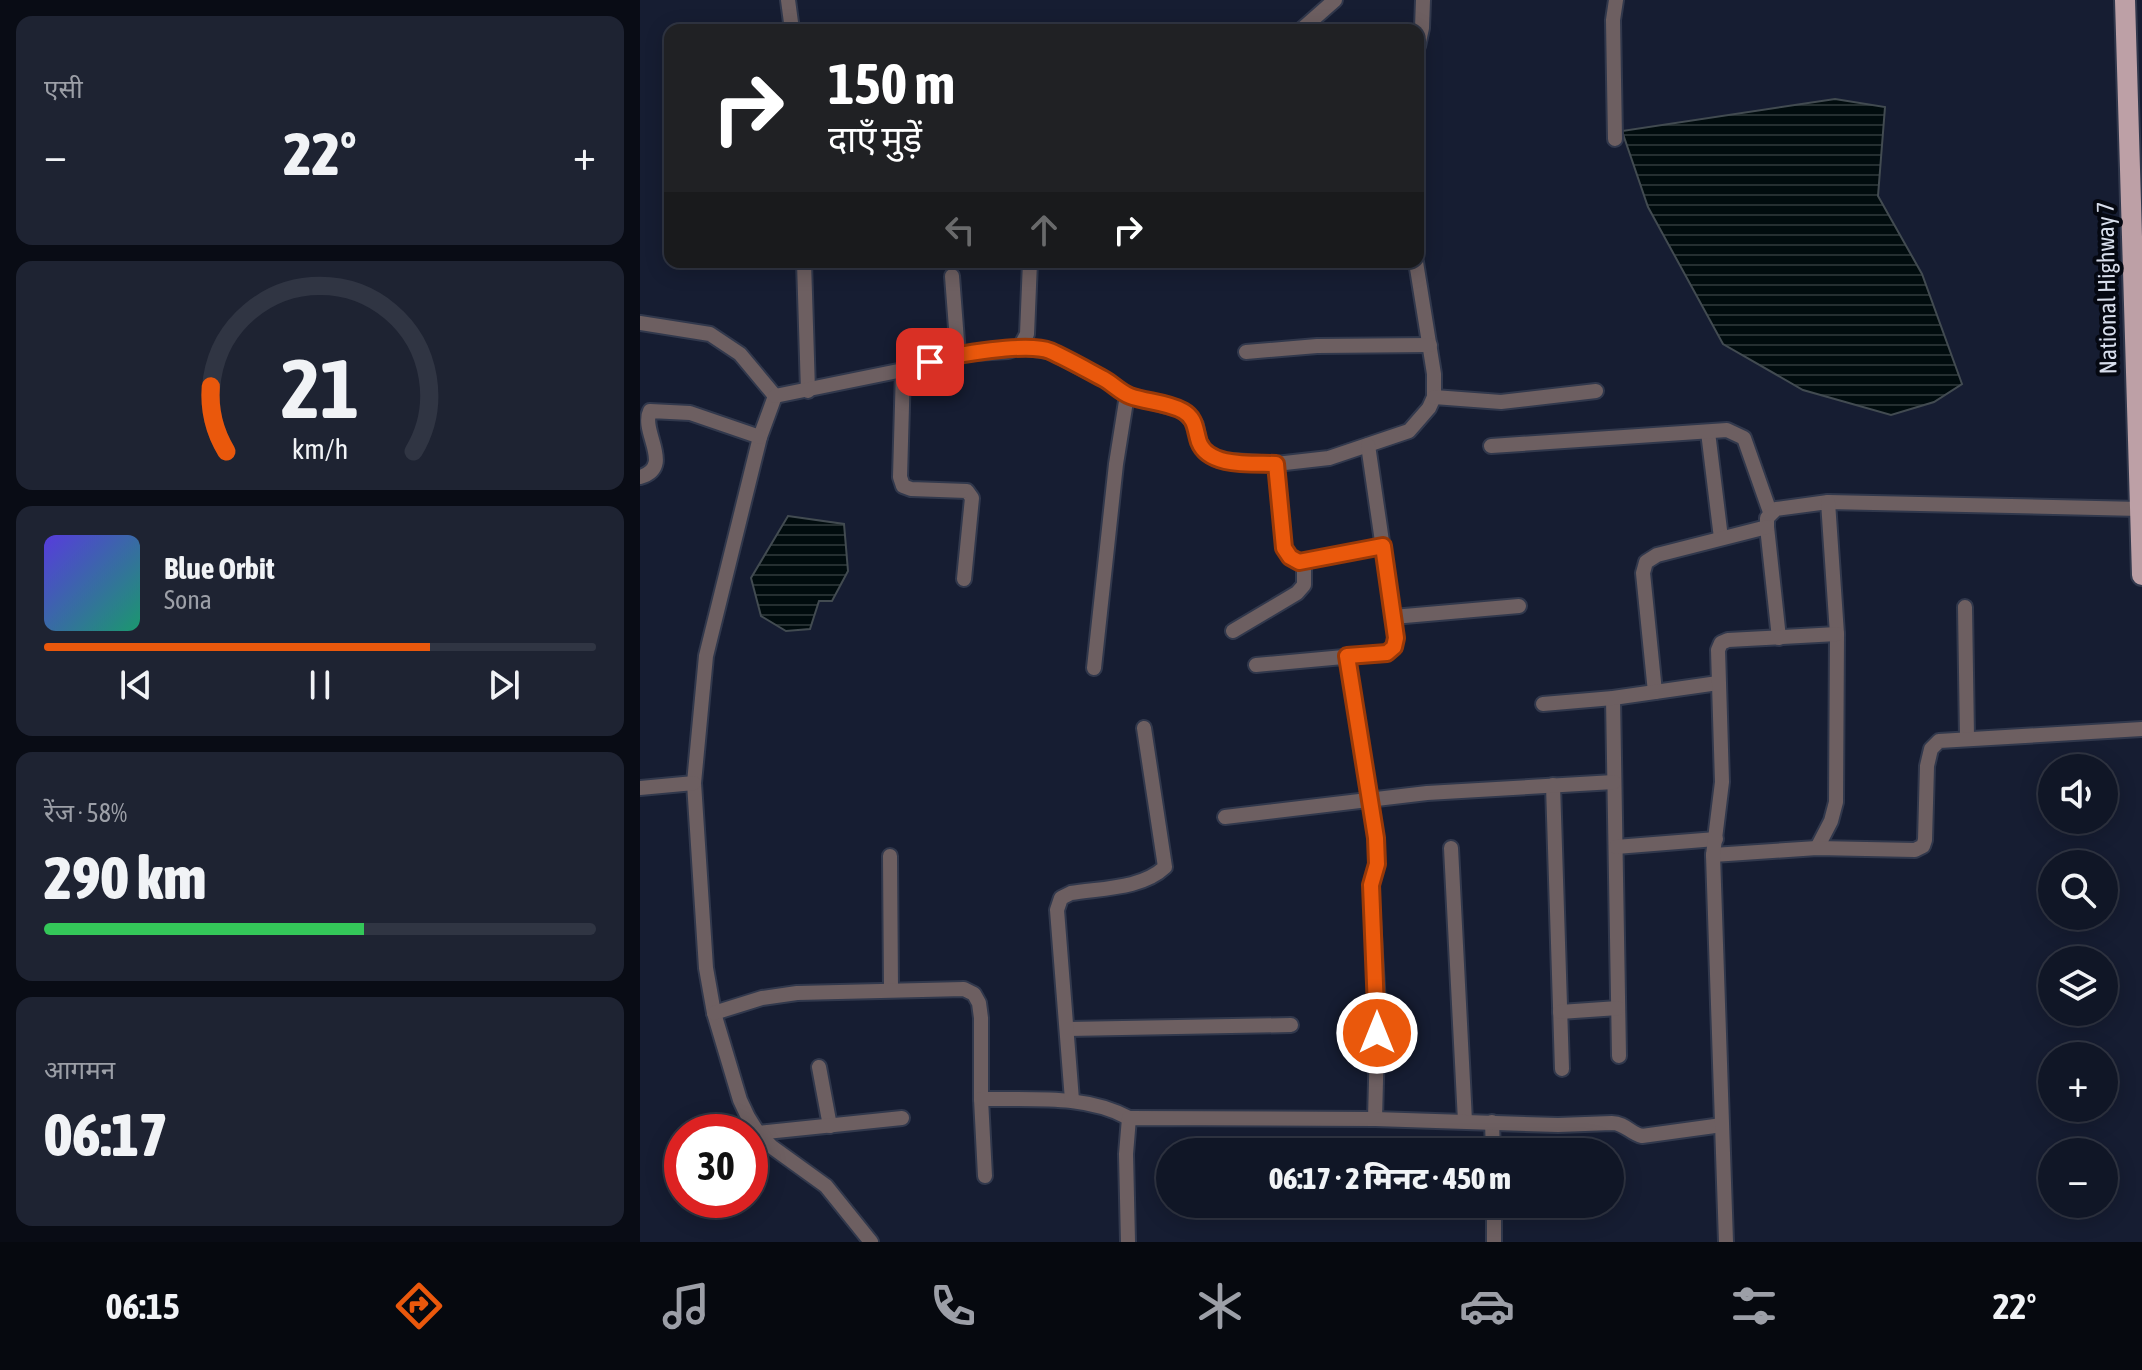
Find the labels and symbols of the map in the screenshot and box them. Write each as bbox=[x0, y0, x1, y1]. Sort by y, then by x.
street label: National Highway 7 bbox=[2091, 201, 2122, 375]
pin bbox=[896, 328, 964, 396]
position arrow bbox=[1335, 991, 1419, 1075]
speed limit sign: 30 bbox=[664, 1114, 768, 1218]

